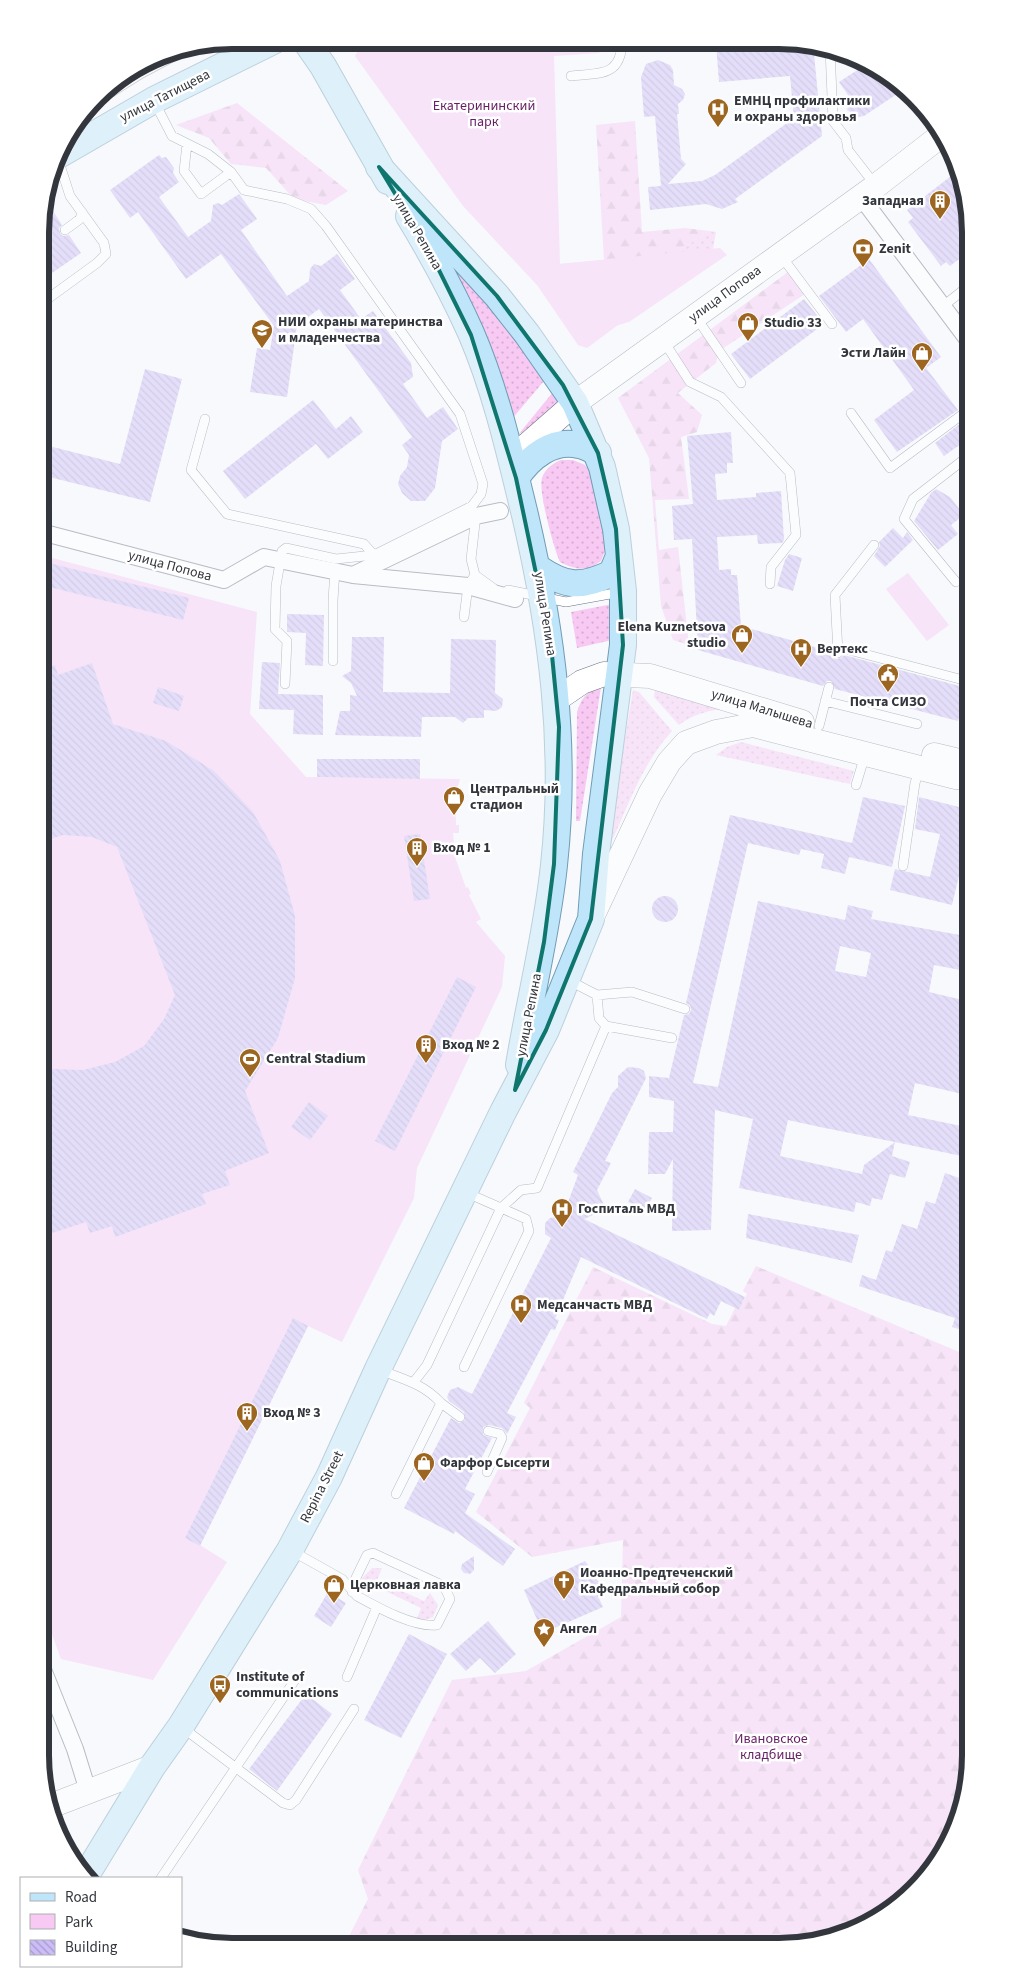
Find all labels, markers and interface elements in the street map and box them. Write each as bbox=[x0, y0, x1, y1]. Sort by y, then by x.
street label: улица Татищева bbox=[116, 65, 214, 127]
place label: ЕМНЦ профилактики и охраны здоровья bbox=[734, 91, 870, 127]
park label: Екатерининский парк bbox=[433, 96, 535, 132]
hospital icon: ЕМНЦ профилактики и охраны здоровья bbox=[706, 97, 730, 128]
building icon: Западная bbox=[928, 189, 952, 220]
street label: улица Репина bbox=[387, 190, 447, 274]
place label: Западная bbox=[862, 191, 924, 211]
bank icon: Zenit bbox=[851, 237, 875, 268]
place label: Zenit bbox=[879, 239, 912, 259]
street label: улица Попова bbox=[684, 261, 766, 327]
shop icon: Studio 33 bbox=[736, 311, 760, 342]
place label: НИИ охраны материнства и младенчества bbox=[278, 312, 443, 348]
place label: Studio 33 bbox=[764, 313, 822, 333]
school or university icon: НИИ охраны материнства и младенчества bbox=[250, 318, 274, 349]
shop icon: Эсти Лайн bbox=[910, 341, 934, 372]
place label: Эсти Лайн bbox=[841, 343, 906, 363]
street label: улица Попова bbox=[126, 545, 214, 587]
street label: улица Репина bbox=[529, 571, 561, 657]
place label: Elena Kuznetsova studio bbox=[617, 617, 726, 653]
shop icon: Elena Kuznetsova studio bbox=[730, 623, 754, 654]
hospital icon: Вертекс bbox=[789, 637, 813, 668]
place label: Вертекс bbox=[817, 639, 869, 659]
public building icon: Почта СИЗО bbox=[876, 662, 900, 693]
street label: улица Малышева bbox=[709, 684, 815, 734]
place label: Почта СИЗО bbox=[850, 692, 926, 712]
place label: Центральный стадион bbox=[470, 779, 559, 815]
shop icon: Центральный стадион bbox=[442, 785, 466, 816]
building icon: Вход № 1 bbox=[405, 836, 429, 867]
place label: Вход № 1 bbox=[433, 838, 491, 858]
street label: улица Репина bbox=[511, 972, 547, 1058]
building icon: Вход № 2 bbox=[414, 1033, 438, 1064]
place label: Вход № 2 bbox=[442, 1035, 500, 1055]
sports icon: Central Stadium bbox=[238, 1047, 262, 1078]
place label: Central Stadium bbox=[266, 1049, 366, 1069]
hospital icon: Госпиталь МВД bbox=[550, 1197, 574, 1228]
place label: Госпиталь МВД bbox=[578, 1199, 676, 1219]
hospital icon: Медсанчасть МВД bbox=[509, 1293, 533, 1324]
place label: Медсанчасть МВД bbox=[537, 1295, 653, 1315]
building icon: Вход № 3 bbox=[235, 1401, 259, 1432]
place label: Вход № 3 bbox=[263, 1403, 321, 1423]
street label: Repina Street bbox=[295, 1447, 349, 1527]
shop icon: Фарфор Сысерти bbox=[412, 1451, 436, 1482]
place label: Фарфор Сысерти bbox=[440, 1453, 550, 1473]
place label: Иоанно-Предтеченский Кафедральный собор bbox=[580, 1563, 733, 1599]
church icon: Иоанно-Предтеченский Кафедральный собор bbox=[552, 1569, 576, 1600]
shop icon: Церковная лавка bbox=[322, 1573, 346, 1604]
place label: Церковная лавка bbox=[350, 1575, 461, 1595]
place icon: Ангел bbox=[532, 1617, 556, 1648]
place label: Ангел bbox=[559, 1619, 597, 1639]
place label: Institute of communications bbox=[236, 1667, 339, 1703]
bus stop icon: Institute of communications bbox=[208, 1673, 232, 1704]
park label: Ивановское кладбище bbox=[734, 1729, 808, 1765]
legend bbox=[20, 1877, 182, 1967]
text: Road bbox=[65, 1887, 97, 1908]
text: Park bbox=[65, 1912, 94, 1933]
text: Building bbox=[65, 1937, 118, 1958]

